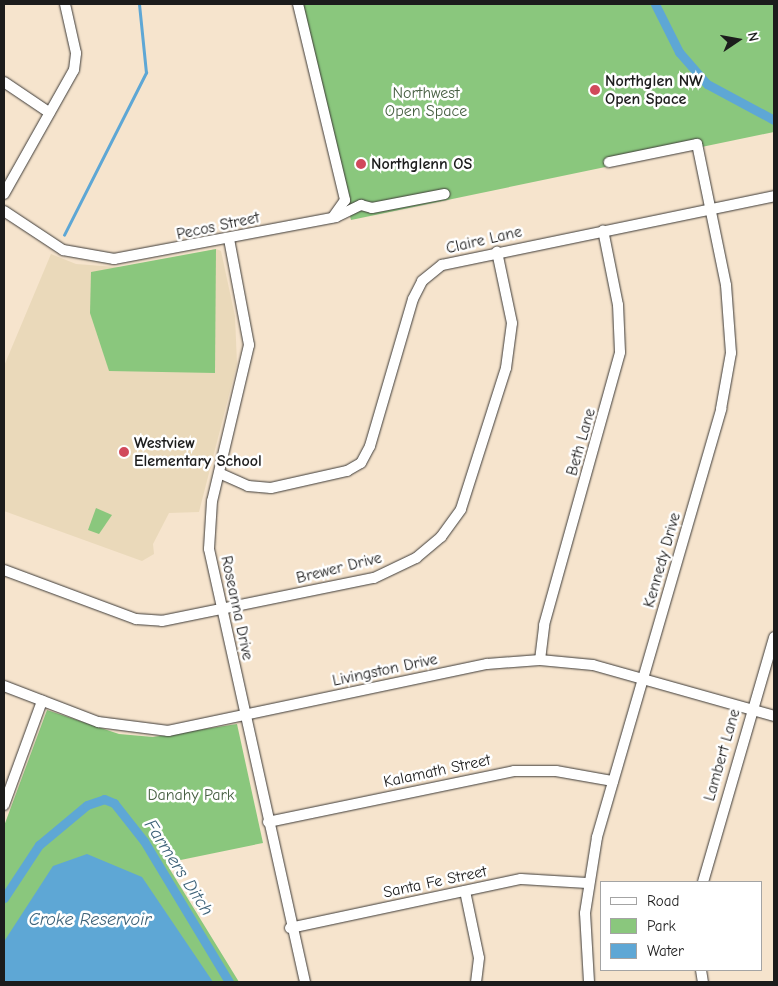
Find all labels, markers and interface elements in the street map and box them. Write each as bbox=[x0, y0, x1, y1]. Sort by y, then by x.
north arrow bbox=[713, 15, 763, 65]
text: N bbox=[744, 31, 762, 43]
place label: Northglen NW Open Space bbox=[605, 71, 703, 109]
park label: Northwest Open Space bbox=[385, 83, 467, 121]
marker: Northglen NW Open Space bbox=[589, 84, 601, 96]
place label: Northglenn OS bbox=[371, 154, 472, 174]
marker: Northglenn OS bbox=[355, 158, 367, 170]
street label: Pecos Street bbox=[175, 208, 261, 244]
street label: Claire Lane bbox=[444, 222, 524, 258]
street label: Beth Lane bbox=[562, 406, 600, 478]
place label: Westview Elementary School bbox=[134, 433, 262, 471]
marker: Westview Elementary School bbox=[118, 446, 130, 458]
street label: Kennedy Drive bbox=[639, 510, 685, 610]
street label: Brewer Drive bbox=[294, 548, 384, 588]
street label: Roseanna Drive bbox=[217, 554, 257, 662]
street label: Livingston Drive bbox=[331, 649, 439, 691]
street label: Lambert Lane bbox=[700, 707, 744, 803]
street label: Kalamath Street bbox=[382, 750, 492, 792]
park label: Danahy Park bbox=[147, 785, 235, 805]
water label: Farmers Ditch bbox=[139, 816, 217, 920]
street label: Santa Fe Street bbox=[381, 862, 489, 902]
legend bbox=[600, 881, 763, 971]
text: Road bbox=[647, 892, 679, 910]
water label: Croke Reservoir bbox=[29, 909, 151, 931]
text: Park bbox=[647, 917, 676, 935]
text: Water bbox=[647, 942, 684, 960]

